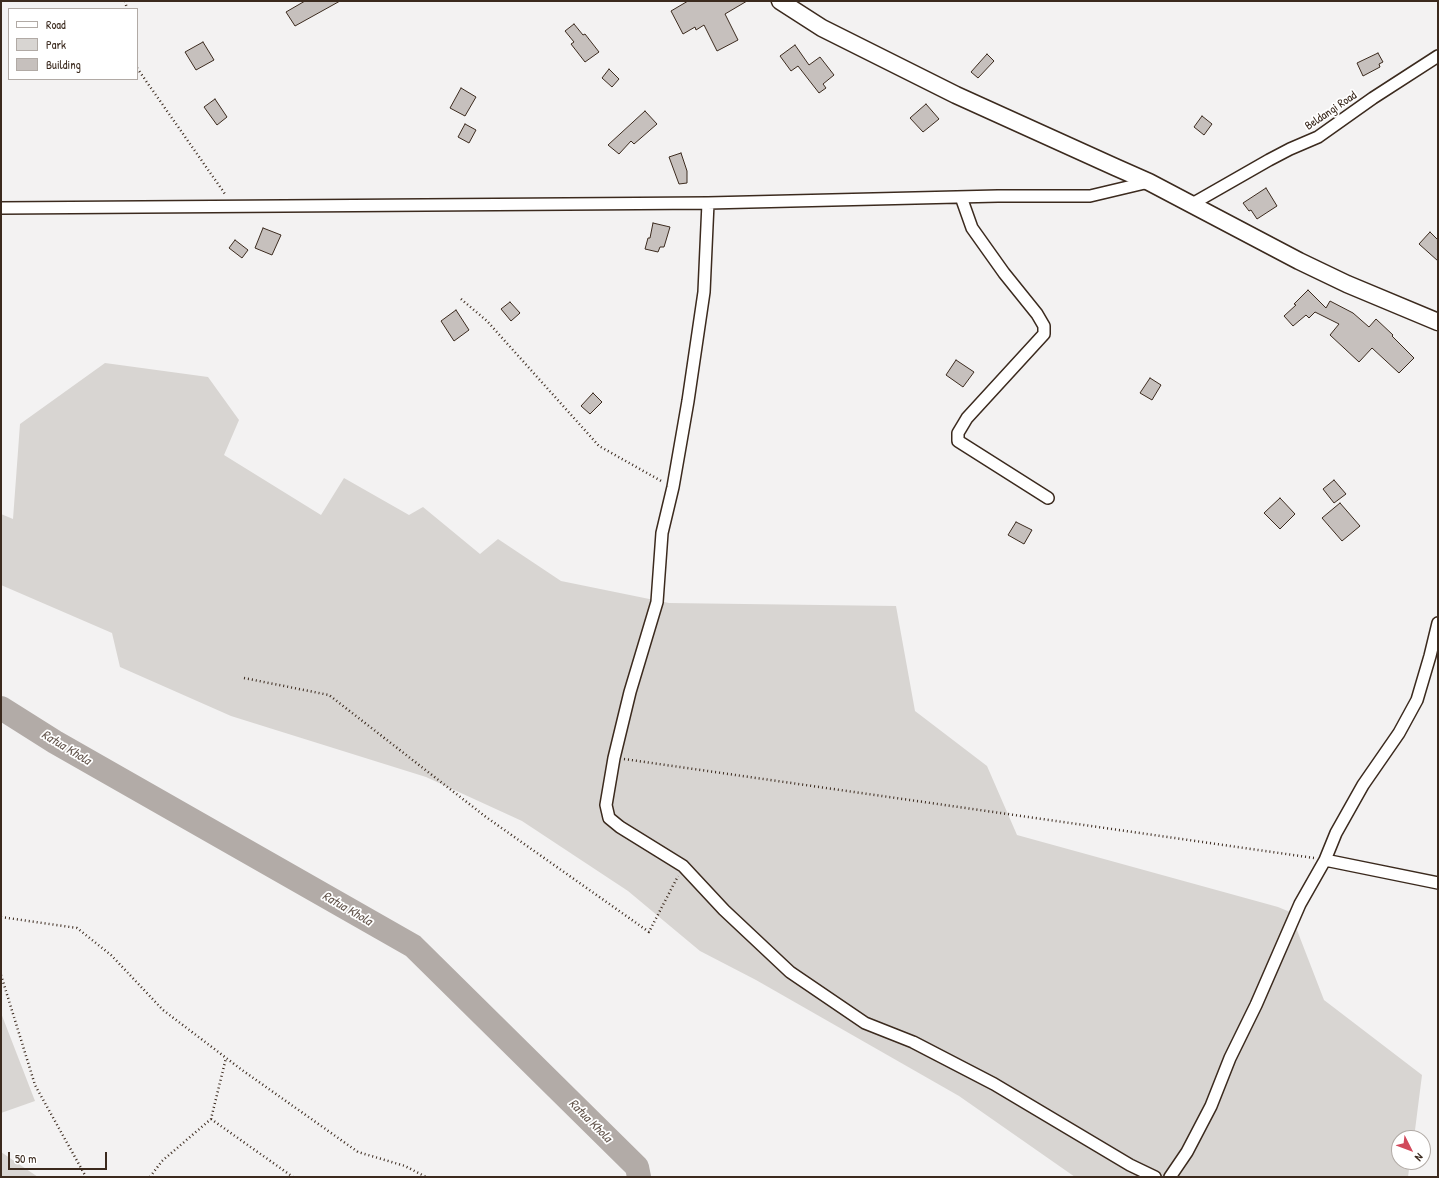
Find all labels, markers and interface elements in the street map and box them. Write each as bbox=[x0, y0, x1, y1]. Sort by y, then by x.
legend bbox=[8, 8, 138, 80]
text: Road bbox=[46, 16, 66, 33]
text: Park bbox=[46, 36, 66, 53]
text: Building bbox=[46, 56, 81, 73]
street label: Beldangi Road bbox=[1302, 88, 1360, 134]
water label: Ratua Khola bbox=[38, 727, 94, 769]
water label: Ratua Khola bbox=[319, 889, 375, 929]
water label: Ratua Khola bbox=[565, 1096, 615, 1146]
north arrow bbox=[1391, 1130, 1431, 1170]
scale bar bbox=[10, 1144, 109, 1170]
text: 50 m bbox=[15, 1150, 36, 1167]
text: N bbox=[1412, 1150, 1426, 1164]

